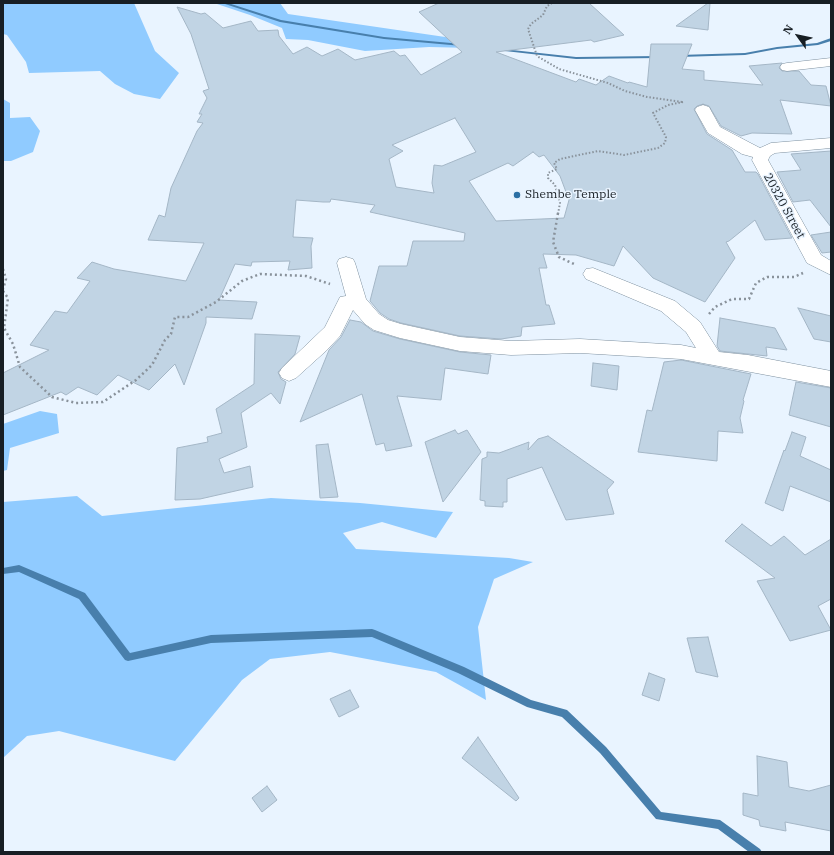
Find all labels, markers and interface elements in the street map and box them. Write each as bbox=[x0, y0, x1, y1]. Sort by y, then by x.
north arrow bbox=[778, 16, 818, 56]
text: N bbox=[780, 22, 796, 37]
street label: 20320 Street bbox=[760, 171, 808, 241]
place label: Shembe Temple bbox=[525, 188, 616, 202]
marker: Shembe Temple bbox=[512, 190, 522, 200]

